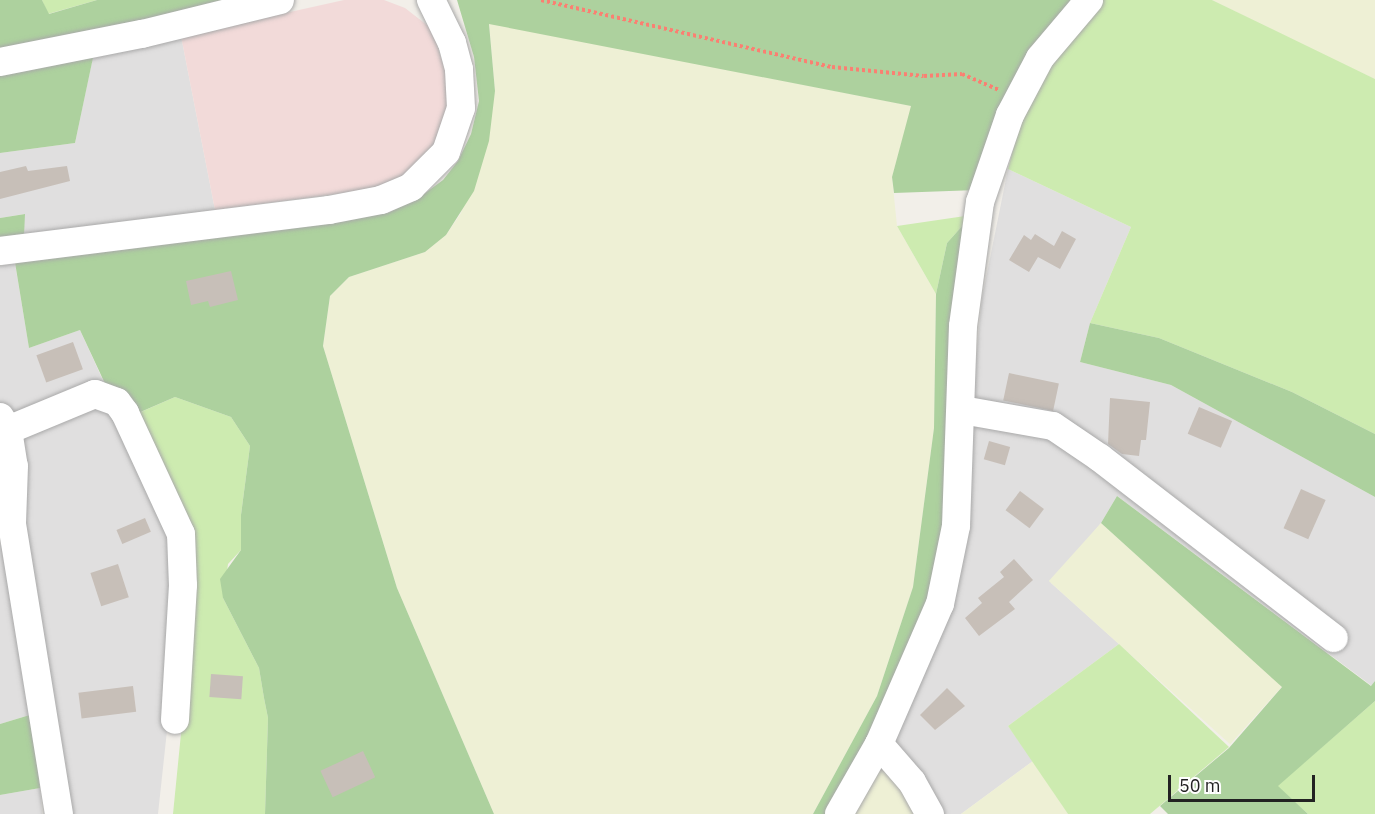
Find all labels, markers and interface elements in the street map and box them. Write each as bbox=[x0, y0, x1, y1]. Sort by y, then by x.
scale bar bbox=[1171, 763, 1318, 801]
text: 50 m bbox=[1179, 774, 1221, 797]

